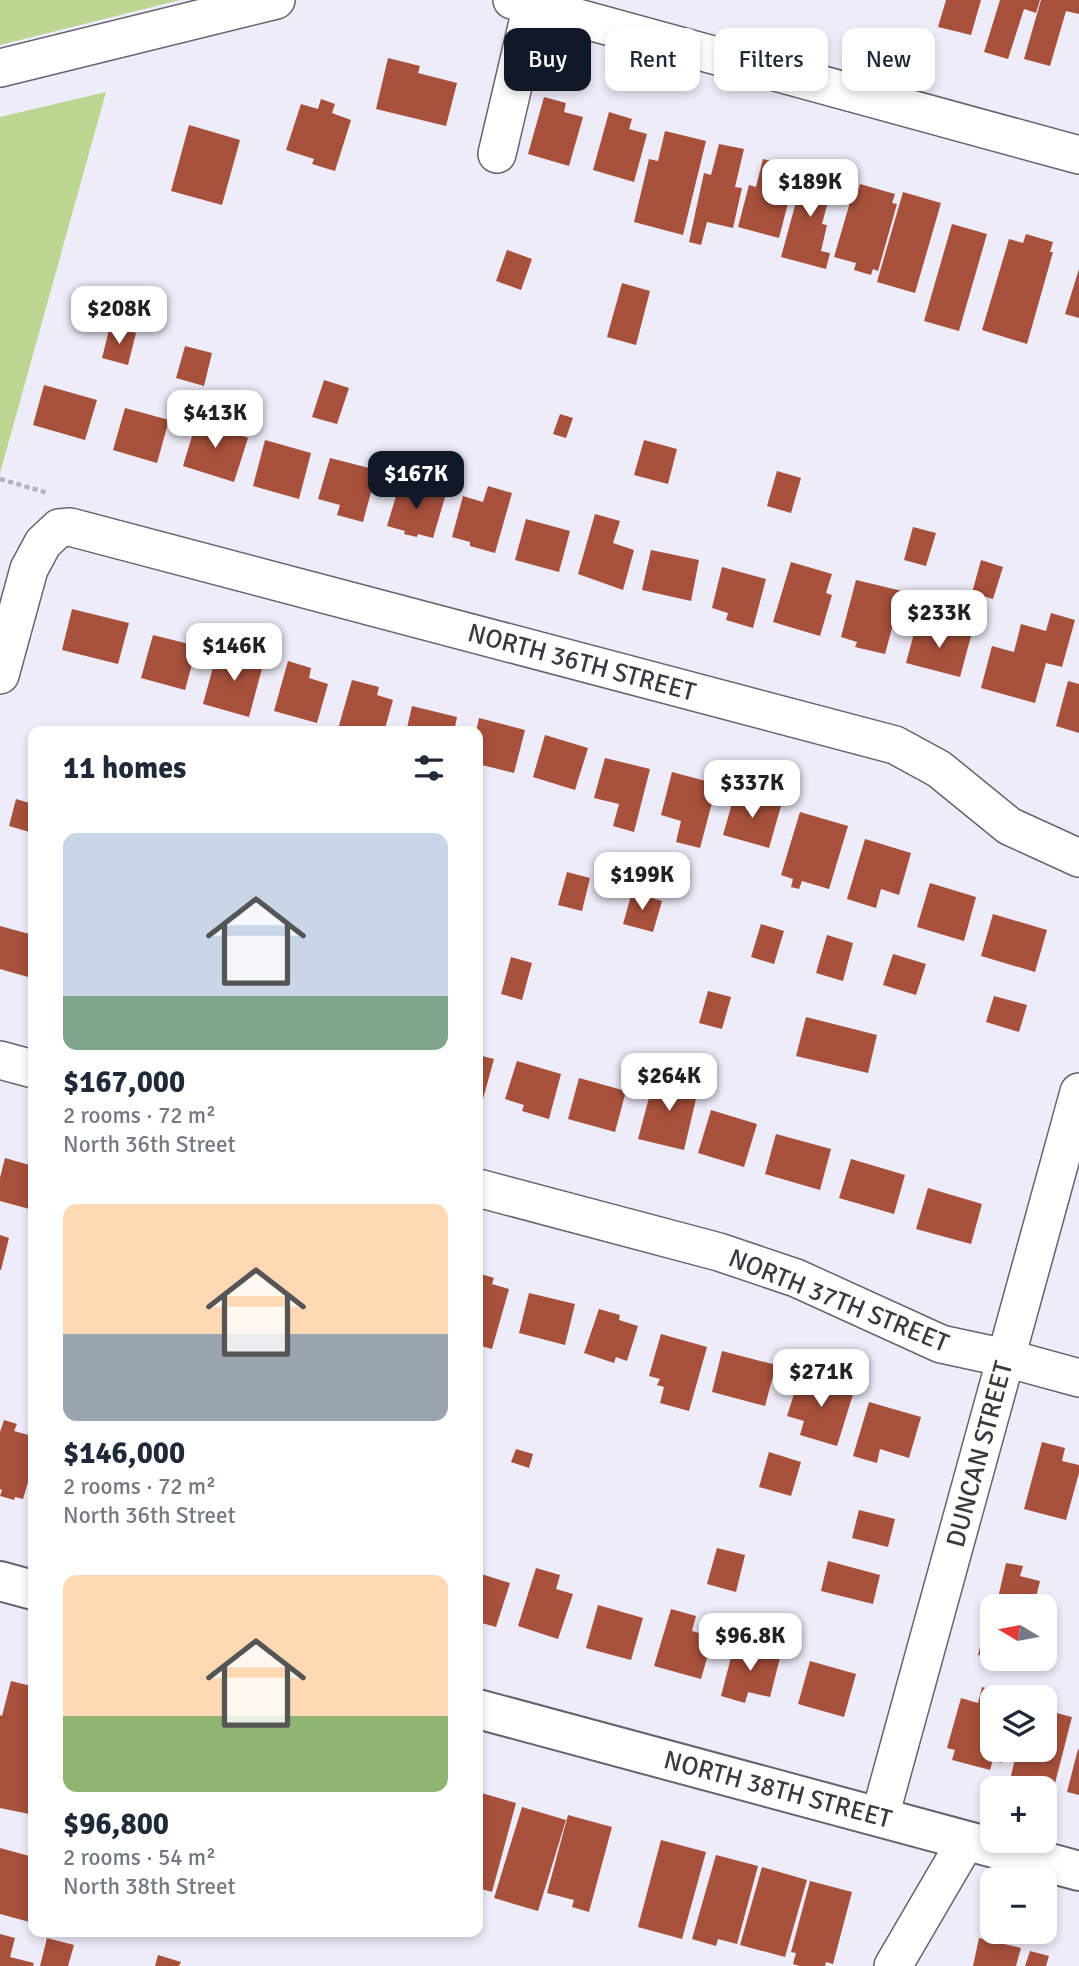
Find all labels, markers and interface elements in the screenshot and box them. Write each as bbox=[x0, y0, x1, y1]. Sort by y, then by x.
chip: Buy bbox=[504, 28, 591, 91]
chip: Rent bbox=[605, 28, 700, 91]
chip: Filters bbox=[714, 28, 828, 91]
chip: New bbox=[842, 28, 935, 91]
pin: $189K bbox=[761, 160, 859, 219]
text: $189K bbox=[778, 167, 842, 196]
pin: $208K bbox=[70, 286, 168, 346]
text: $208K bbox=[87, 294, 151, 323]
pin: $413K bbox=[166, 391, 264, 450]
text: $413K bbox=[183, 398, 247, 427]
pin: $167K bbox=[367, 452, 465, 511]
text: $167K bbox=[384, 459, 448, 488]
pin: $233K bbox=[890, 590, 988, 650]
text: $233K bbox=[907, 598, 971, 627]
street label: NORTH 36TH STREET bbox=[464, 617, 699, 709]
pin: $146K bbox=[185, 624, 283, 683]
text: $146K bbox=[202, 631, 266, 660]
icon: filters bbox=[410, 749, 448, 787]
text: 11 homes bbox=[63, 750, 186, 787]
pin: $337K bbox=[703, 760, 801, 820]
text: $337K bbox=[720, 768, 784, 797]
pin: $199K bbox=[593, 852, 691, 912]
text: $199K bbox=[610, 860, 674, 889]
icon: home bbox=[193, 878, 319, 1004]
pin: $264K bbox=[620, 1054, 718, 1113]
text: $264K bbox=[637, 1061, 701, 1090]
text: $167,000 bbox=[63, 1064, 185, 1101]
text: 2 rooms · 72 m² bbox=[63, 1101, 216, 1130]
text: North 36th Street bbox=[63, 1130, 236, 1159]
street label: NORTH 37TH STREET bbox=[724, 1242, 954, 1360]
icon: home bbox=[193, 1249, 319, 1375]
pin: $271K bbox=[772, 1350, 870, 1409]
text: $271K bbox=[789, 1357, 853, 1386]
street label: DUNCAN STREET bbox=[940, 1358, 1020, 1551]
text: $146,000 bbox=[63, 1435, 185, 1472]
text: 2 rooms · 72 m² bbox=[63, 1472, 216, 1501]
text: North 36th Street bbox=[63, 1501, 236, 1530]
north arrow bbox=[980, 1594, 1057, 1671]
map controls bbox=[980, 1594, 1057, 1944]
pin: $96.8K bbox=[693, 1614, 807, 1673]
icon: home bbox=[193, 1620, 319, 1746]
text: $96.8K bbox=[715, 1621, 785, 1650]
button: layers bbox=[980, 1685, 1057, 1762]
street label: NORTH 38TH STREET bbox=[660, 1744, 895, 1836]
button: + bbox=[980, 1776, 1057, 1853]
text: $96,800 bbox=[63, 1806, 169, 1843]
text: 2 rooms · 54 m² bbox=[63, 1843, 216, 1872]
button: − bbox=[980, 1867, 1057, 1944]
text: North 38th Street bbox=[63, 1872, 236, 1901]

